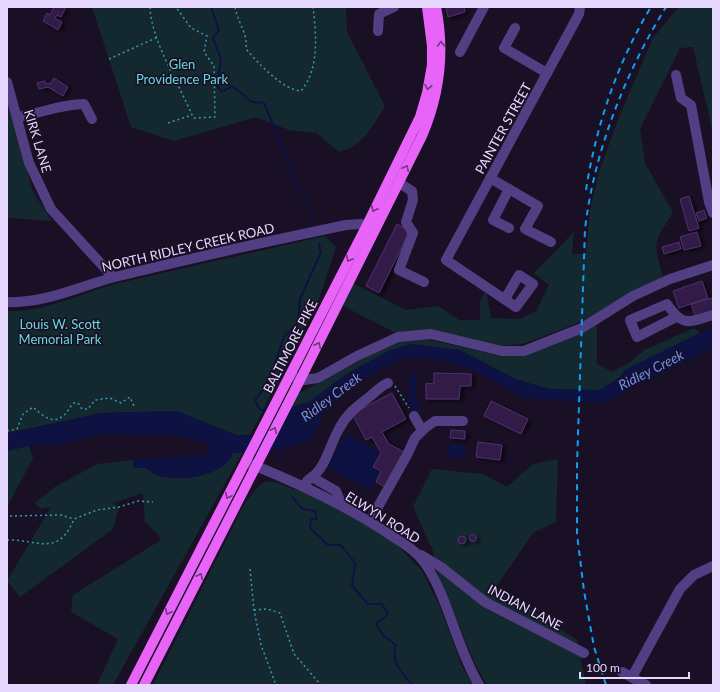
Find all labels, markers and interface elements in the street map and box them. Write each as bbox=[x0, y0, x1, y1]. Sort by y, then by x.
one-way arrow bbox=[436, 41, 445, 47]
park label: Glen Providence Park bbox=[136, 56, 229, 87]
street label: PAINTER STREET bbox=[471, 79, 535, 176]
one-way arrow bbox=[424, 84, 433, 91]
street label: KIRK LANE bbox=[21, 107, 55, 175]
one-way arrow bbox=[401, 165, 409, 172]
one-way arrow bbox=[371, 205, 379, 213]
street label: NORTH RIDLEY CREEK ROAD bbox=[100, 219, 276, 275]
one-way arrow bbox=[346, 255, 354, 262]
street label: BALTIMORE PIKE bbox=[260, 297, 320, 395]
park label: Louis W. Scott Memorial Park bbox=[19, 316, 102, 347]
one-way arrow bbox=[313, 342, 321, 349]
water label: Ridley Creek bbox=[615, 346, 687, 393]
water label: Ridley Creek bbox=[297, 368, 365, 425]
one-way arrow bbox=[269, 427, 277, 434]
street label: ELWYN ROAD bbox=[343, 488, 423, 546]
one-way arrow bbox=[225, 492, 233, 500]
one-way arrow bbox=[195, 572, 203, 580]
street label: INDIAN LANE bbox=[485, 581, 565, 633]
one-way arrow bbox=[166, 608, 173, 615]
scale bar bbox=[580, 654, 689, 680]
text: 100 m bbox=[586, 660, 620, 675]

